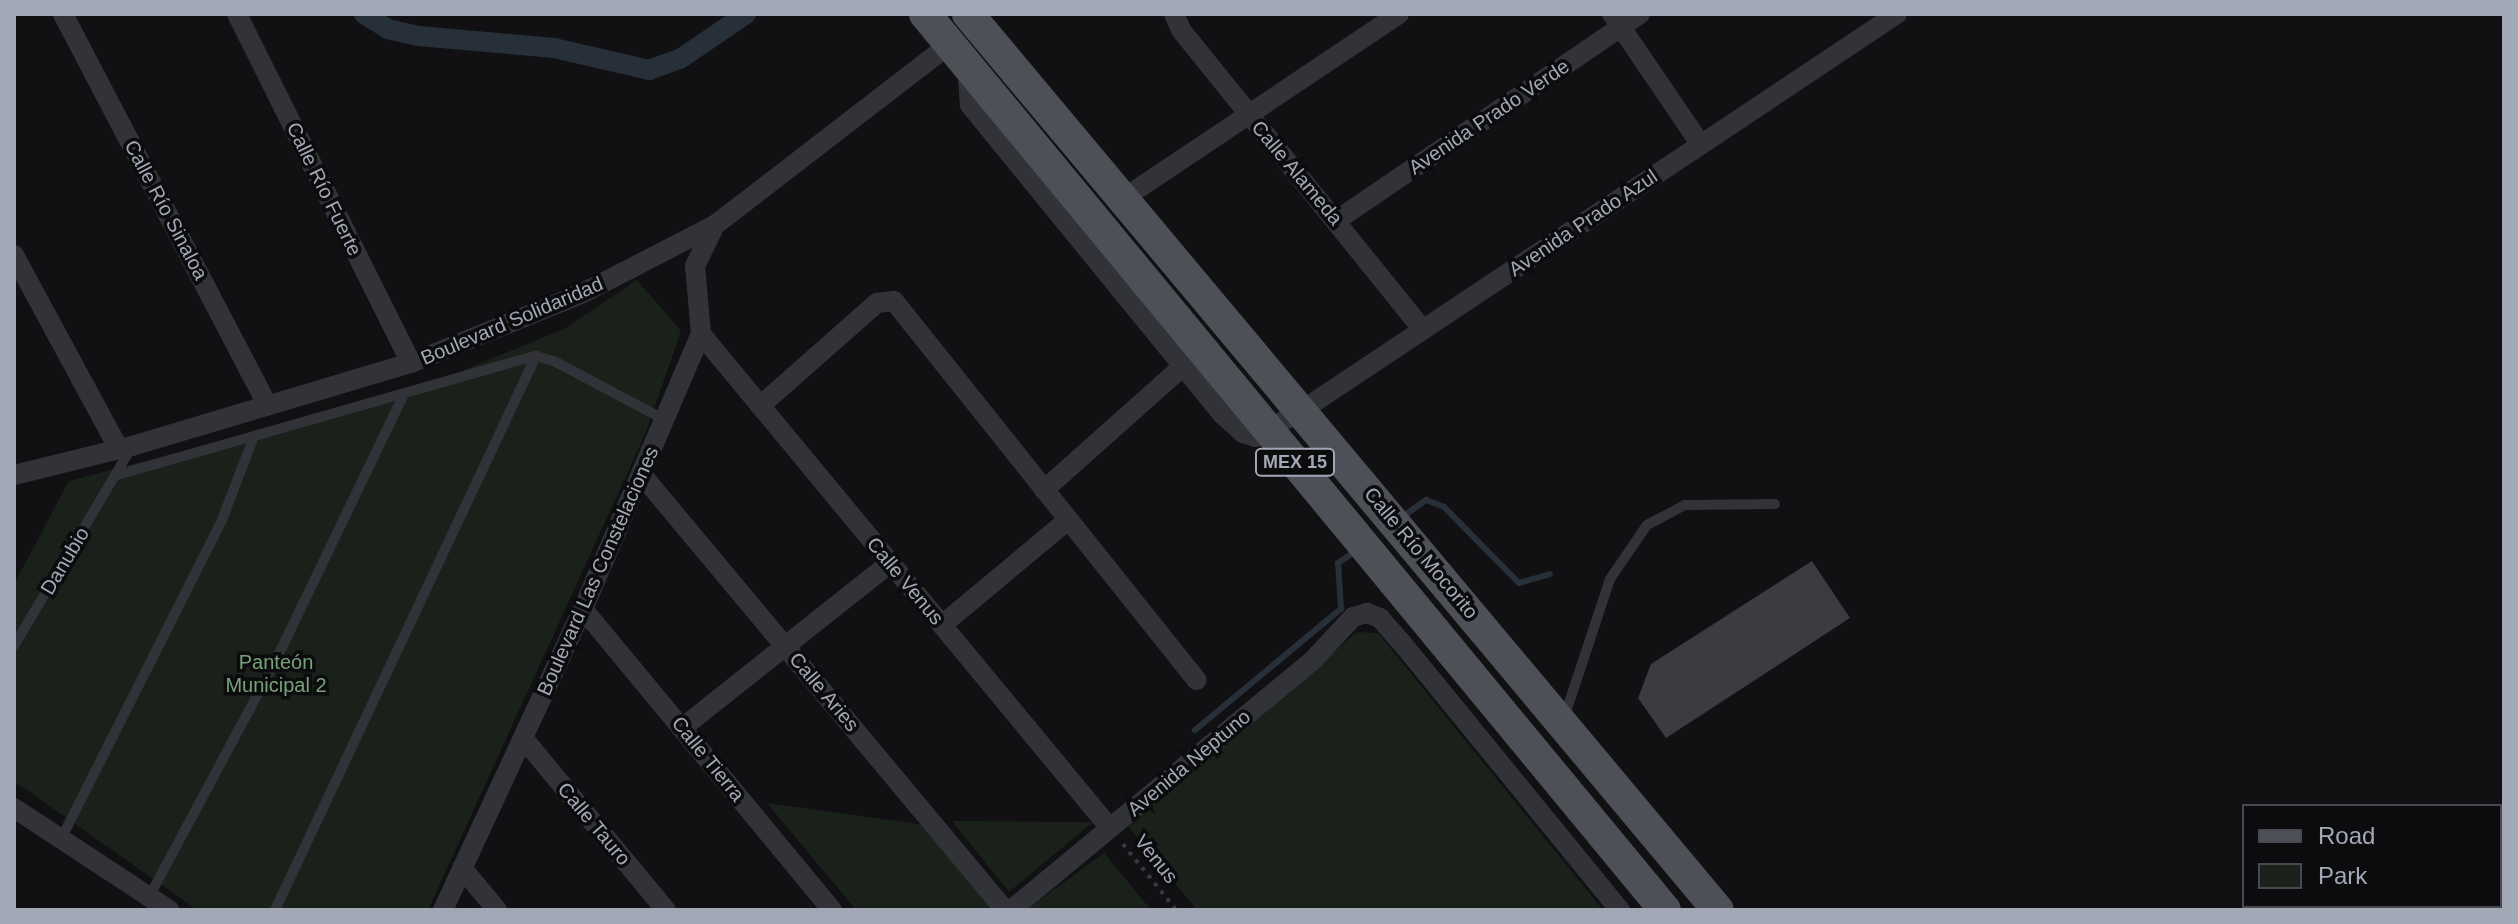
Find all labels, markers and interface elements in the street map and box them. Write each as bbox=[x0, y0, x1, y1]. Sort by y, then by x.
street label: Avenida Prado Verde bbox=[1404, 54, 1574, 180]
street label: Calle Alameda bbox=[1246, 115, 1348, 231]
street label: Calle Río Fuerte bbox=[281, 118, 367, 260]
street label: Calle Río Sinaloa bbox=[119, 136, 213, 284]
street label: Avenida Prado Azul bbox=[1504, 164, 1662, 282]
street label: Boulevard Solidaridad bbox=[417, 272, 607, 370]
street label: Boulevard Las Constelaciones bbox=[532, 443, 664, 699]
road number: MEX 15 bbox=[1253, 448, 1337, 476]
street label: Calle Río Mocorito bbox=[1359, 482, 1483, 624]
street label: Danubio bbox=[36, 523, 94, 599]
street label: Calle Venus bbox=[862, 532, 948, 630]
street label: Calle Aries bbox=[784, 647, 864, 737]
park label: Panteón Municipal 2 bbox=[225, 651, 327, 698]
street label: Avenida Neptuno bbox=[1123, 705, 1255, 821]
street label: Calle Tierra bbox=[666, 712, 750, 806]
street label: Calle Tauro bbox=[552, 778, 636, 870]
legend bbox=[2242, 804, 2502, 908]
text: Road bbox=[2318, 822, 2375, 849]
street label: Venus bbox=[1129, 830, 1183, 888]
text: Park bbox=[2318, 862, 2367, 889]

